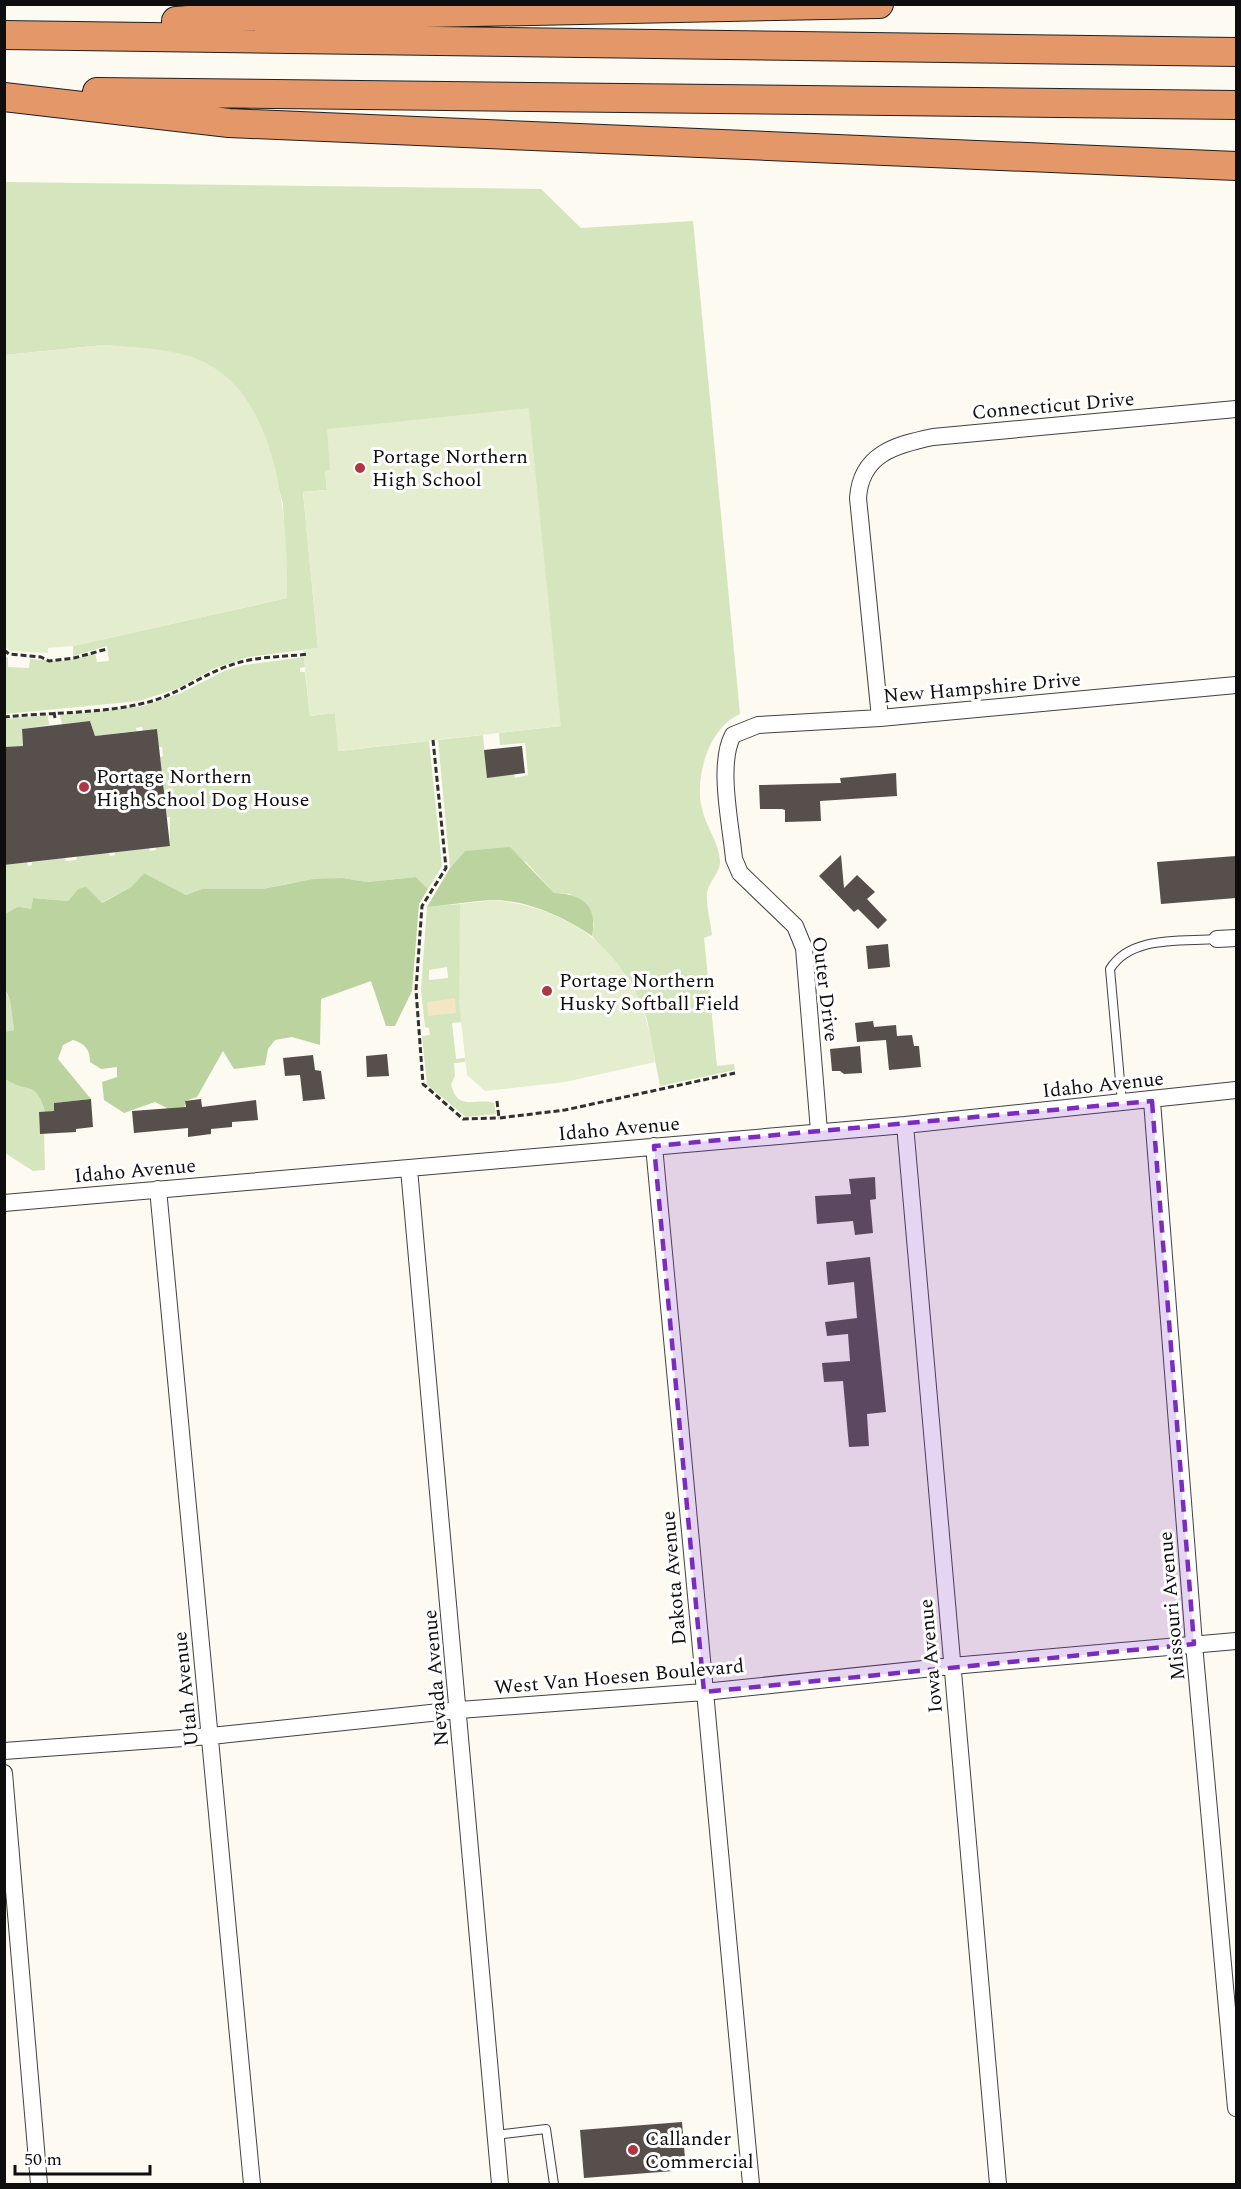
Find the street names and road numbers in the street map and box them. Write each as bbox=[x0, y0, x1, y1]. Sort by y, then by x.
street label: Connecticut Drive bbox=[971, 384, 1136, 428]
street label: New Hampshire Drive bbox=[882, 664, 1082, 712]
street label: Outer Drive bbox=[804, 935, 846, 1044]
street label: Idaho Avenue bbox=[1041, 1064, 1165, 1106]
street label: Idaho Avenue bbox=[557, 1109, 681, 1149]
street label: Idaho Avenue bbox=[73, 1151, 197, 1191]
street label: Dakota Avenue bbox=[653, 1510, 695, 1646]
street label: Missouri Avenue bbox=[1151, 1530, 1193, 1682]
street label: Iowa Avenue bbox=[911, 1598, 951, 1714]
street label: Nevada Avenue bbox=[415, 1608, 457, 1747]
street label: Utah Avenue bbox=[165, 1630, 207, 1748]
street label: West Van Hoesen Boulevard bbox=[493, 1651, 745, 1703]

